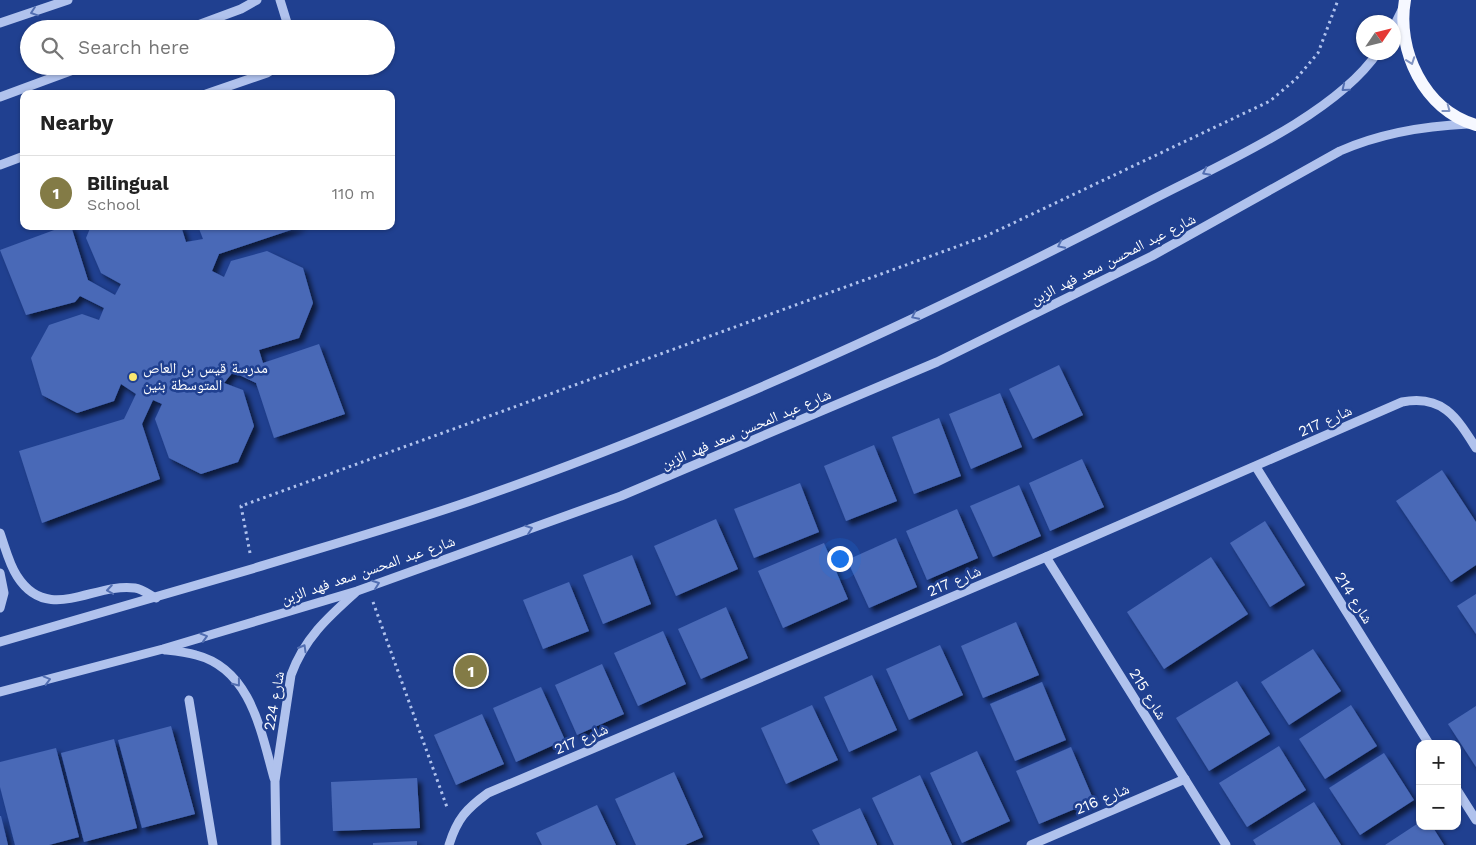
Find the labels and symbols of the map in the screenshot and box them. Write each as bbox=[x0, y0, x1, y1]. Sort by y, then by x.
one-way arrow bbox=[30, 6, 39, 16]
north arrow bbox=[1356, 15, 1401, 60]
one-way arrow bbox=[1405, 56, 1415, 65]
one-way arrow bbox=[1342, 82, 1351, 91]
one-way arrow bbox=[1441, 103, 1451, 112]
one-way arrow bbox=[1202, 166, 1211, 176]
street label: شارع عبد المحسن سعد فهد الزبن bbox=[1027, 209, 1199, 309]
one-way arrow bbox=[1057, 239, 1066, 249]
one-way arrow bbox=[911, 310, 920, 320]
place label: مدرسة قيس بن العاص المتوسطة بنين bbox=[143, 359, 268, 395]
marker: مدرسة قيس بن العاص المتوسطة بنين bbox=[127, 371, 139, 383]
street label: شارع عبد المحسن سعد فهد الزبن bbox=[658, 385, 834, 474]
street label: شارع 217 bbox=[1295, 401, 1355, 442]
one-way arrow bbox=[524, 525, 532, 535]
street label: شارع عبد المحسن سعد فهد الزبن bbox=[279, 532, 458, 609]
your location bbox=[827, 546, 853, 572]
street label: شارع 217 bbox=[924, 562, 984, 601]
street label: شارع 214 bbox=[1330, 569, 1377, 628]
one-way arrow bbox=[371, 580, 379, 590]
one-way arrow bbox=[106, 585, 114, 595]
one-way arrow bbox=[199, 633, 207, 643]
one-way arrow bbox=[296, 645, 306, 654]
pin: 1 bbox=[455, 652, 487, 690]
street label: شارع 215 bbox=[1124, 665, 1171, 724]
street label: شارع 224 bbox=[260, 670, 289, 732]
one-way arrow bbox=[43, 675, 52, 686]
one-way arrow bbox=[231, 677, 240, 687]
street label: شارع 217 bbox=[551, 720, 611, 759]
street label: شارع 216 bbox=[1072, 779, 1132, 819]

